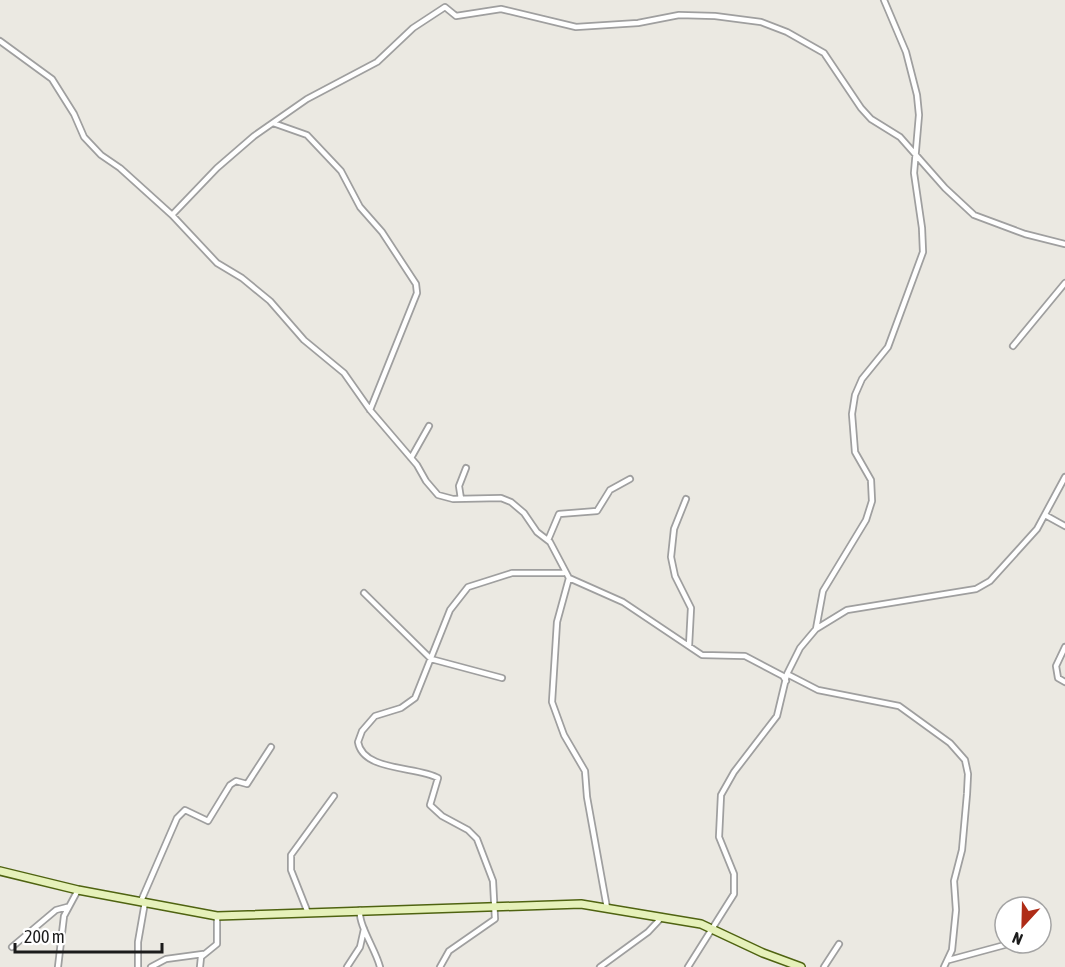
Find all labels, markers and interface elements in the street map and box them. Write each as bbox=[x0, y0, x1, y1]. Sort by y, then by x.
north arrow bbox=[993, 895, 1053, 955]
scale bar bbox=[15, 916, 162, 954]
text: 200 m bbox=[24, 926, 65, 947]
text: N bbox=[1010, 929, 1025, 949]

